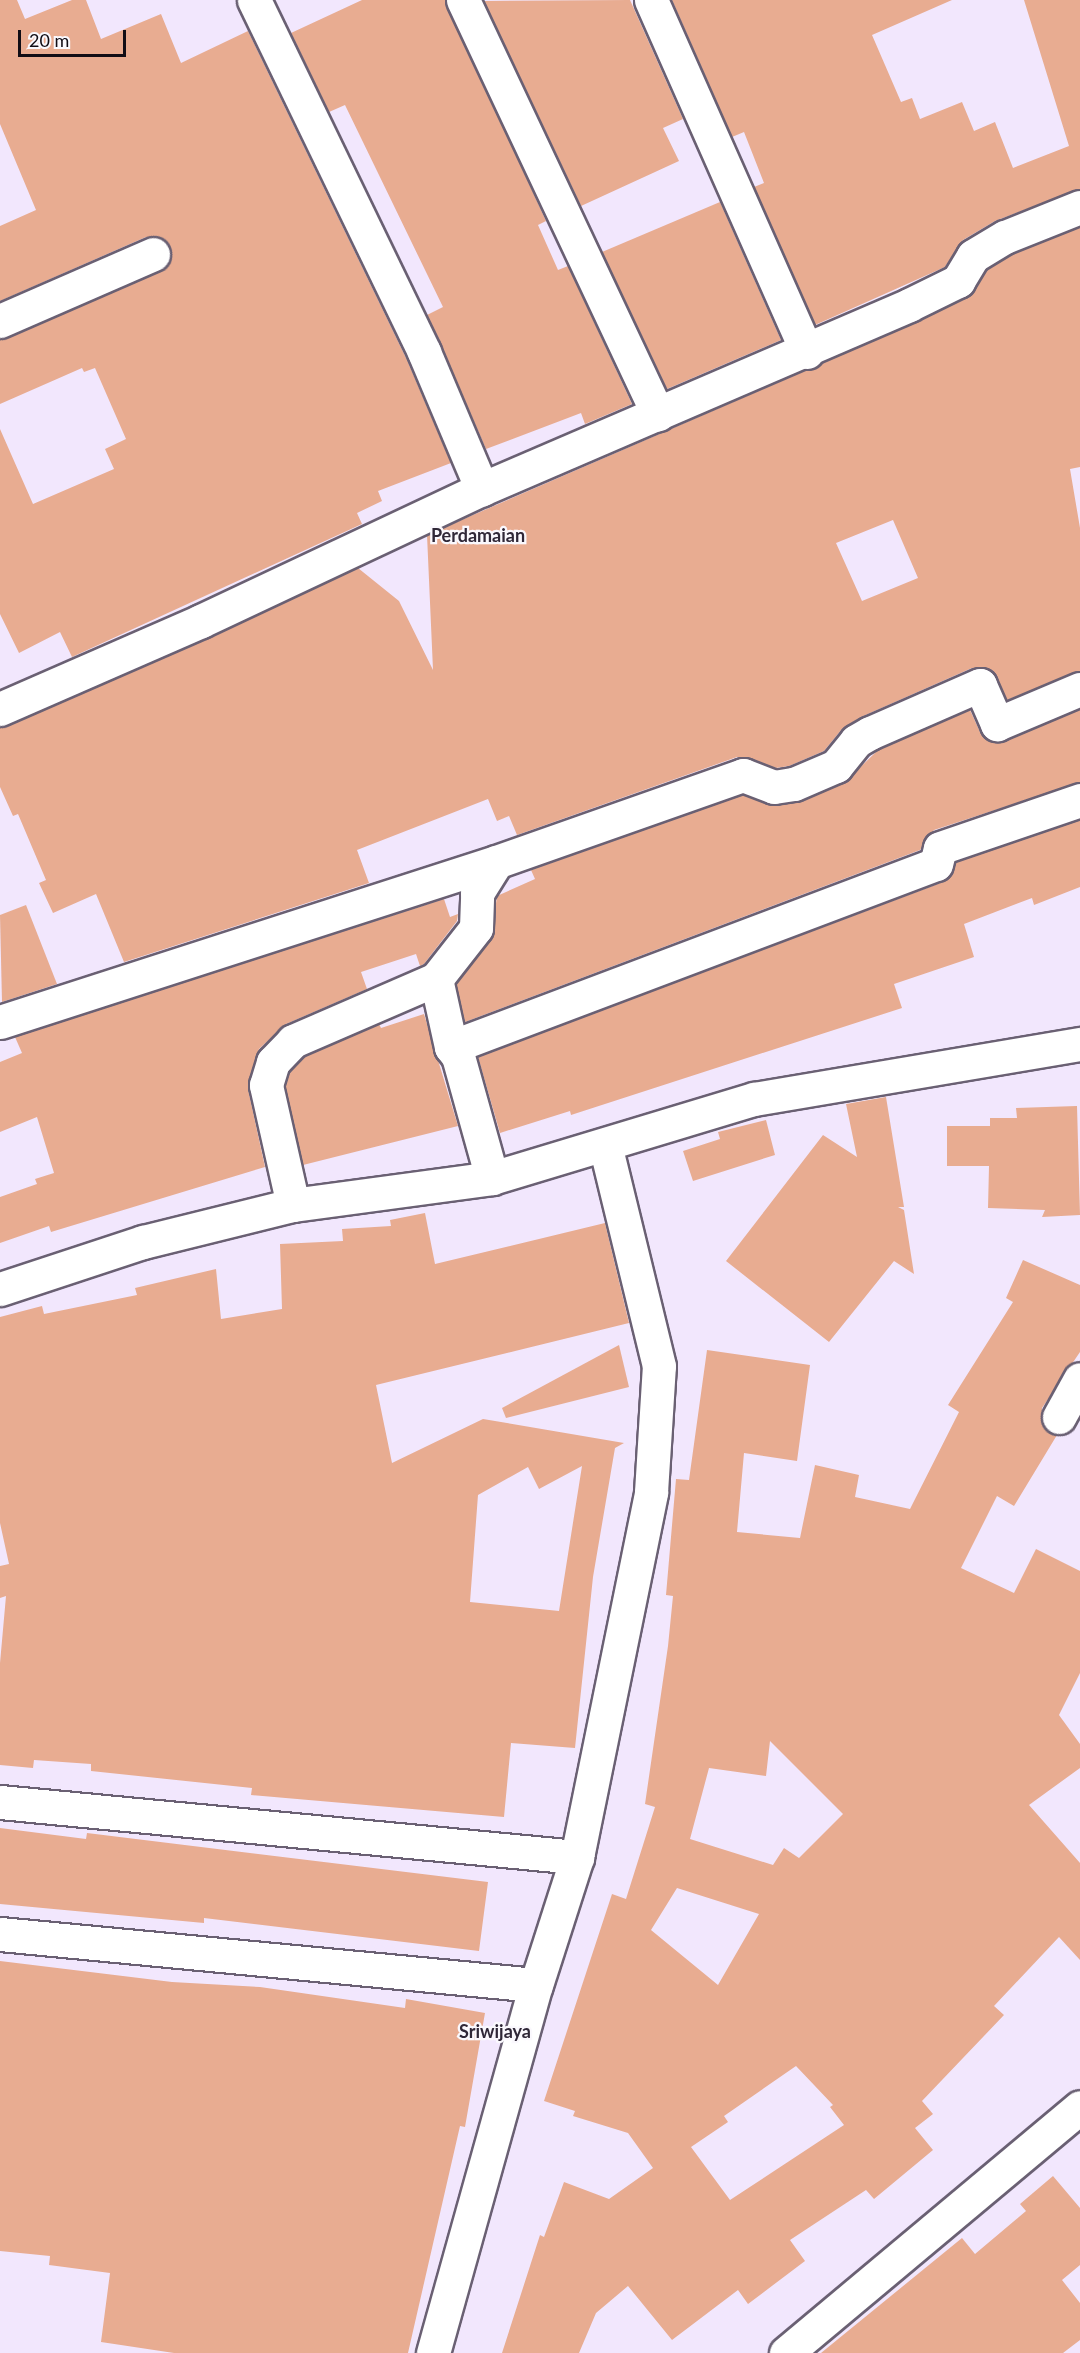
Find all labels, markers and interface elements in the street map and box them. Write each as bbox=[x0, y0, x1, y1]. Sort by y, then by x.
scale bar bbox=[21, 18, 129, 56]
text: 20 m bbox=[29, 29, 69, 51]
district label: Perdamaian bbox=[431, 524, 525, 546]
district label: Sriwijaya bbox=[459, 2020, 531, 2042]

